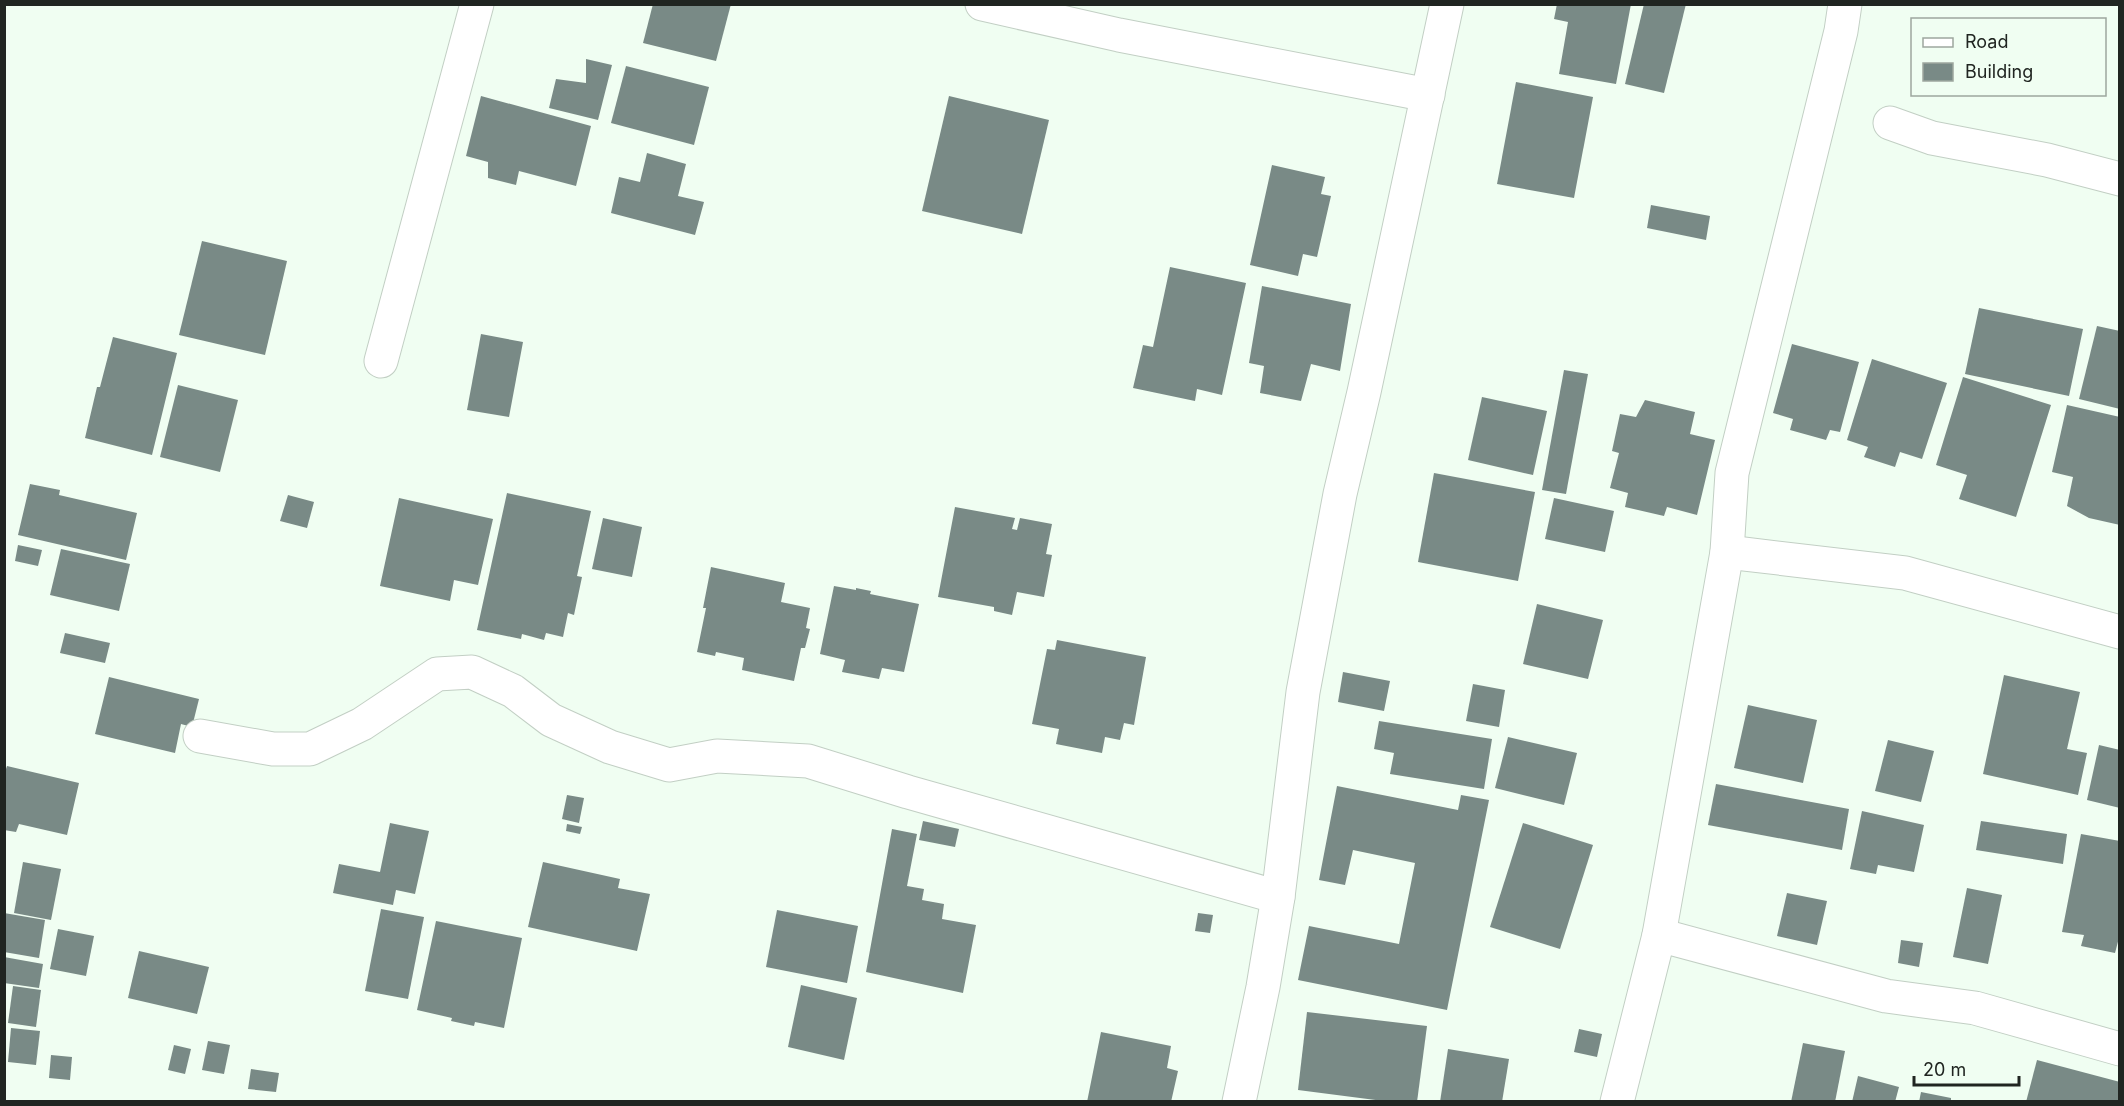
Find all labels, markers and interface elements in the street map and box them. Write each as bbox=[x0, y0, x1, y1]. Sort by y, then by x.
legend bbox=[1911, 18, 2106, 96]
text: Road bbox=[1965, 31, 2008, 52]
text: Building bbox=[1965, 61, 2033, 82]
scale bar bbox=[1914, 1049, 2019, 1087]
text: 20 m bbox=[1923, 1059, 1966, 1080]

